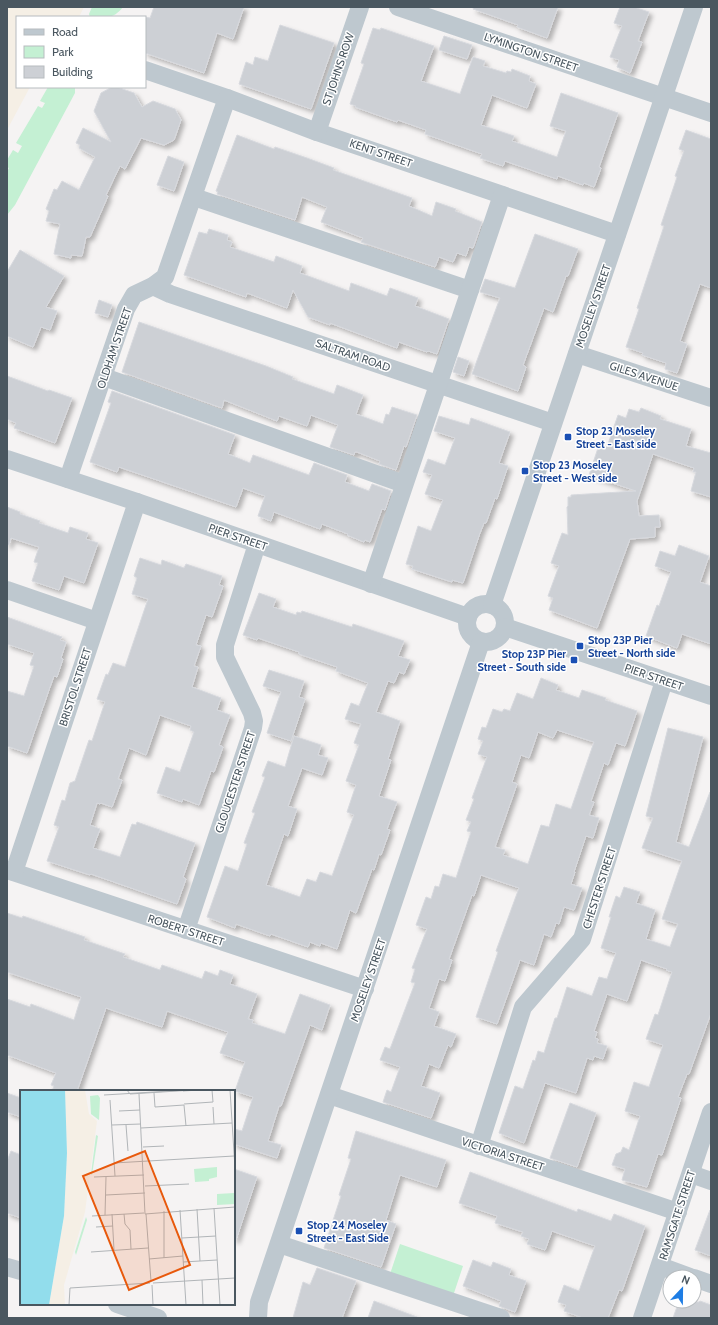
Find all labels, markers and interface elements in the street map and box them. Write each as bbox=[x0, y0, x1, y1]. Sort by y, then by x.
legend bbox=[16, 16, 146, 88]
text: Road bbox=[52, 24, 78, 39]
street label: LYMINGTON STREET bbox=[482, 29, 580, 75]
street label: ST JOHNS ROW bbox=[319, 30, 357, 107]
text: Park bbox=[52, 44, 74, 59]
text: Building bbox=[52, 64, 94, 79]
street label: KENT STREET bbox=[348, 136, 414, 170]
street label: MOSELEY STREET bbox=[572, 262, 614, 349]
street label: OLDHAM STREET bbox=[94, 305, 134, 390]
street label: SALTRAM ROAD bbox=[314, 336, 392, 374]
street label: GILES AVENUE bbox=[608, 358, 680, 394]
place label: Stop 23 Moseley Street - East side bbox=[576, 424, 656, 451]
marker: Stop 23 Moseley Street - East side bbox=[563, 432, 573, 442]
place label: Stop 23 Moseley Street - West side bbox=[533, 458, 618, 485]
marker: Stop 23 Moseley Street - West side bbox=[520, 466, 530, 476]
street label: PIER STREET bbox=[207, 520, 269, 554]
place label: Stop 23P Pier Street - North side bbox=[588, 633, 676, 660]
marker: Stop 23P Pier Street - North side bbox=[575, 641, 585, 651]
street label: BRISTOL STREET bbox=[56, 646, 94, 728]
place label: Stop 23P Pier Street - South side bbox=[477, 647, 566, 674]
marker: Stop 23P Pier Street - South side bbox=[569, 655, 579, 665]
street label: PIER STREET bbox=[623, 660, 685, 694]
street label: GLOUCESTER STREET bbox=[212, 729, 258, 835]
street label: CHESTER STREET bbox=[579, 845, 619, 931]
street label: ROBERT STREET bbox=[146, 911, 226, 949]
street label: MOSELEY STREET bbox=[347, 936, 389, 1023]
inset map bbox=[20, 1090, 235, 1305]
street label: VICTORIA STREET bbox=[460, 1134, 546, 1174]
street label: RAMSGATE STREET bbox=[656, 1168, 698, 1262]
place label: Stop 24 Moseley Street - East Side bbox=[307, 1218, 389, 1245]
marker: Stop 24 Moseley Street - East Side bbox=[294, 1226, 304, 1236]
north arrow bbox=[662, 1269, 702, 1309]
text: N bbox=[680, 1272, 692, 1288]

